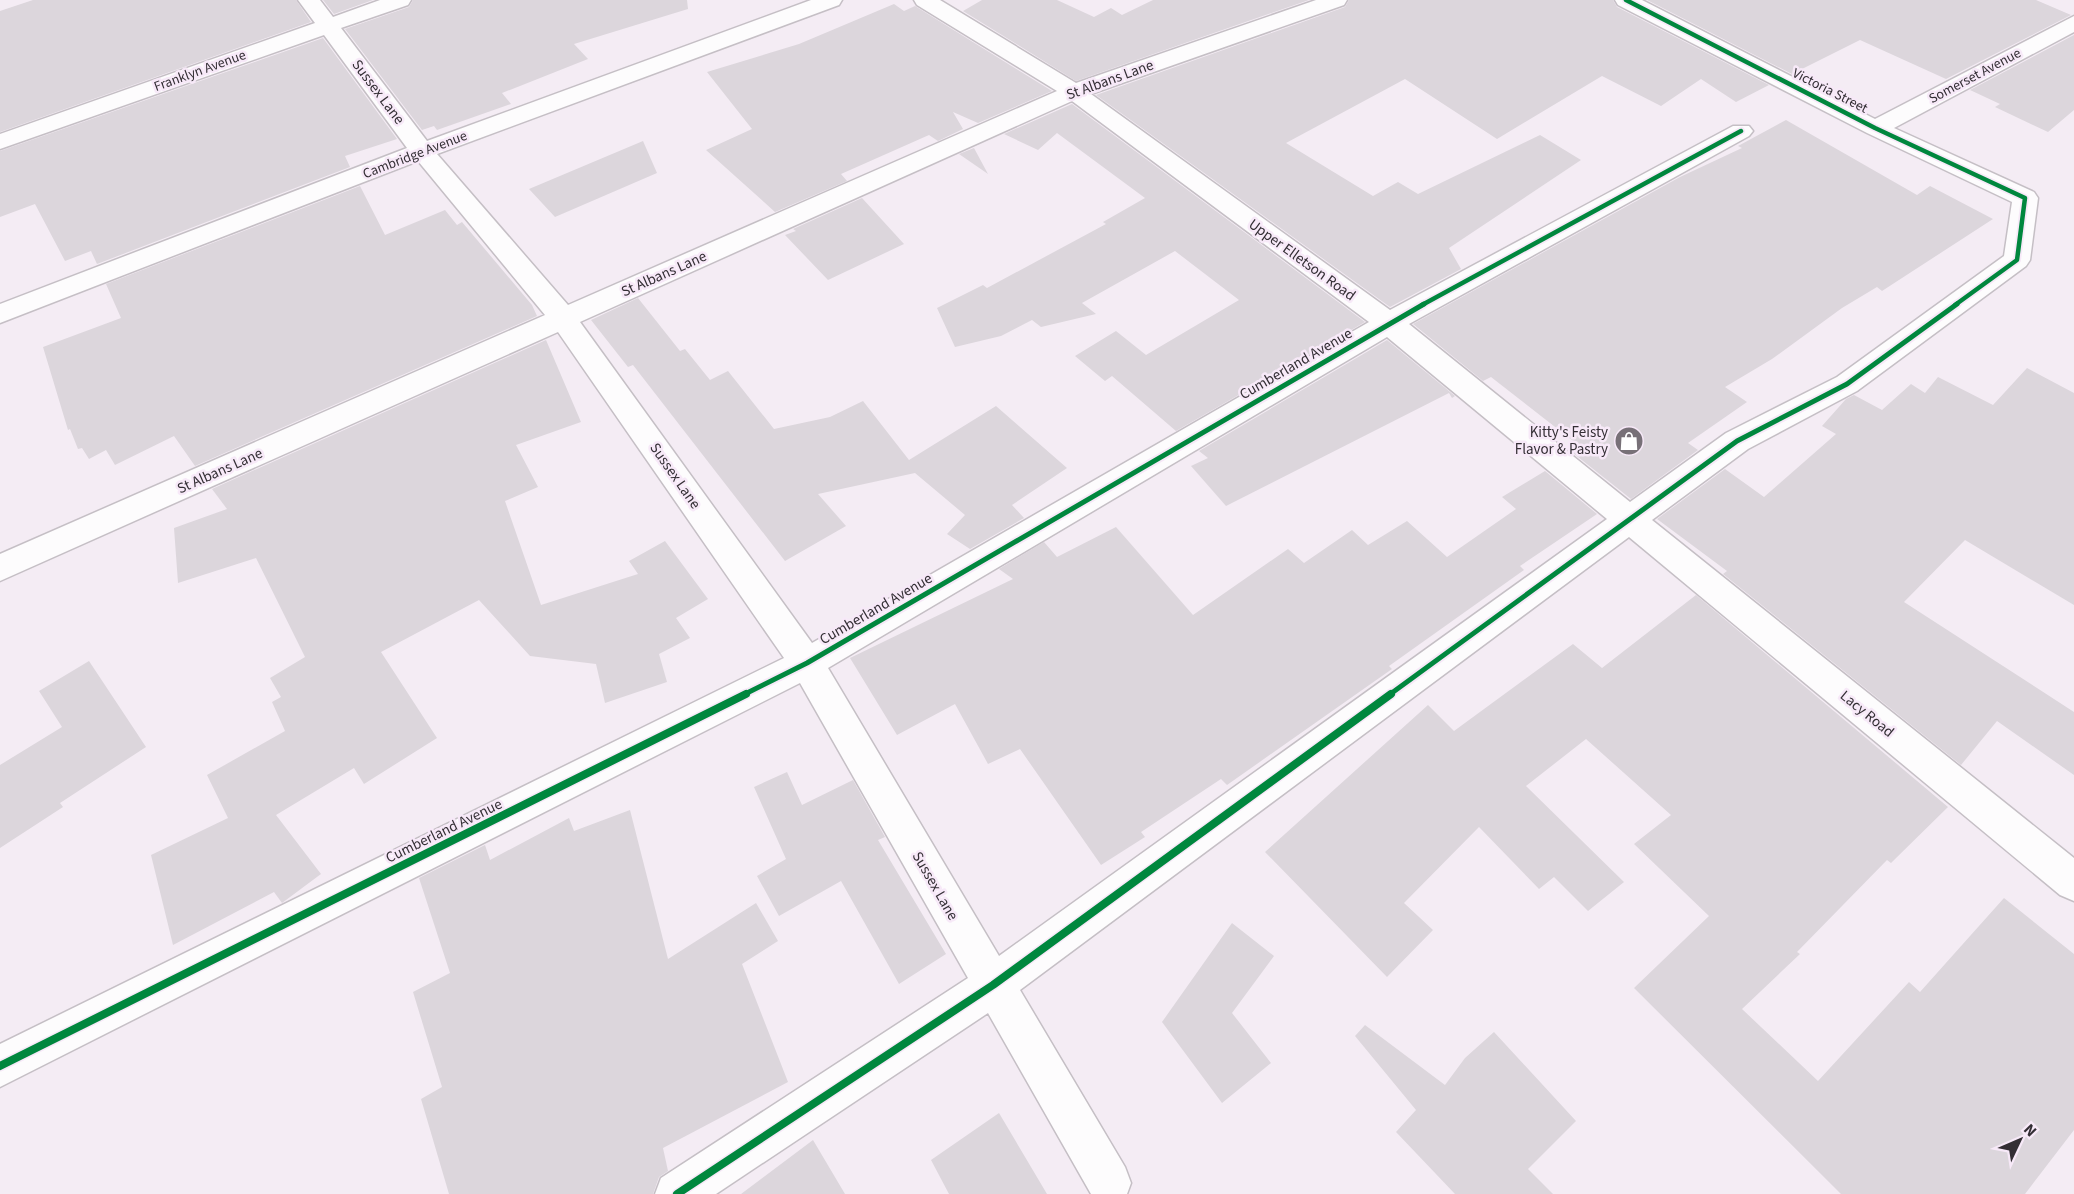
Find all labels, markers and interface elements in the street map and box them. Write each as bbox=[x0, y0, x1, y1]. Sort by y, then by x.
street label: Somerset Avenue bbox=[1925, 43, 2025, 109]
street label: Franklyn Avenue bbox=[151, 45, 249, 97]
street label: Sussex Lane bbox=[347, 55, 409, 129]
street label: St Albans Lane bbox=[1063, 55, 1157, 105]
street label: Victoria Street bbox=[1789, 63, 1871, 119]
street label: Cambridge Avenue bbox=[360, 126, 470, 184]
street label: Upper Elletson Road bbox=[1244, 214, 1360, 306]
street label: St Albans Lane bbox=[618, 246, 710, 302]
street label: Cumberland Avenue bbox=[1236, 323, 1356, 405]
place label: Kitty's Feisty Flavor & Pastry bbox=[1515, 422, 1608, 460]
shop icon: Kitty's Feisty Flavor & Pastry bbox=[1613, 425, 1645, 457]
street label: Sussex Lane bbox=[645, 439, 705, 513]
street label: St Albans Lane bbox=[174, 443, 266, 499]
street label: Cumberland Avenue bbox=[816, 568, 936, 650]
street label: Lacy Road bbox=[1836, 686, 1898, 742]
street label: Cumberland Avenue bbox=[382, 794, 506, 868]
street label: Sussex Lane bbox=[907, 848, 963, 924]
north arrow bbox=[1990, 1110, 2050, 1170]
text: N bbox=[2018, 1119, 2042, 1142]

